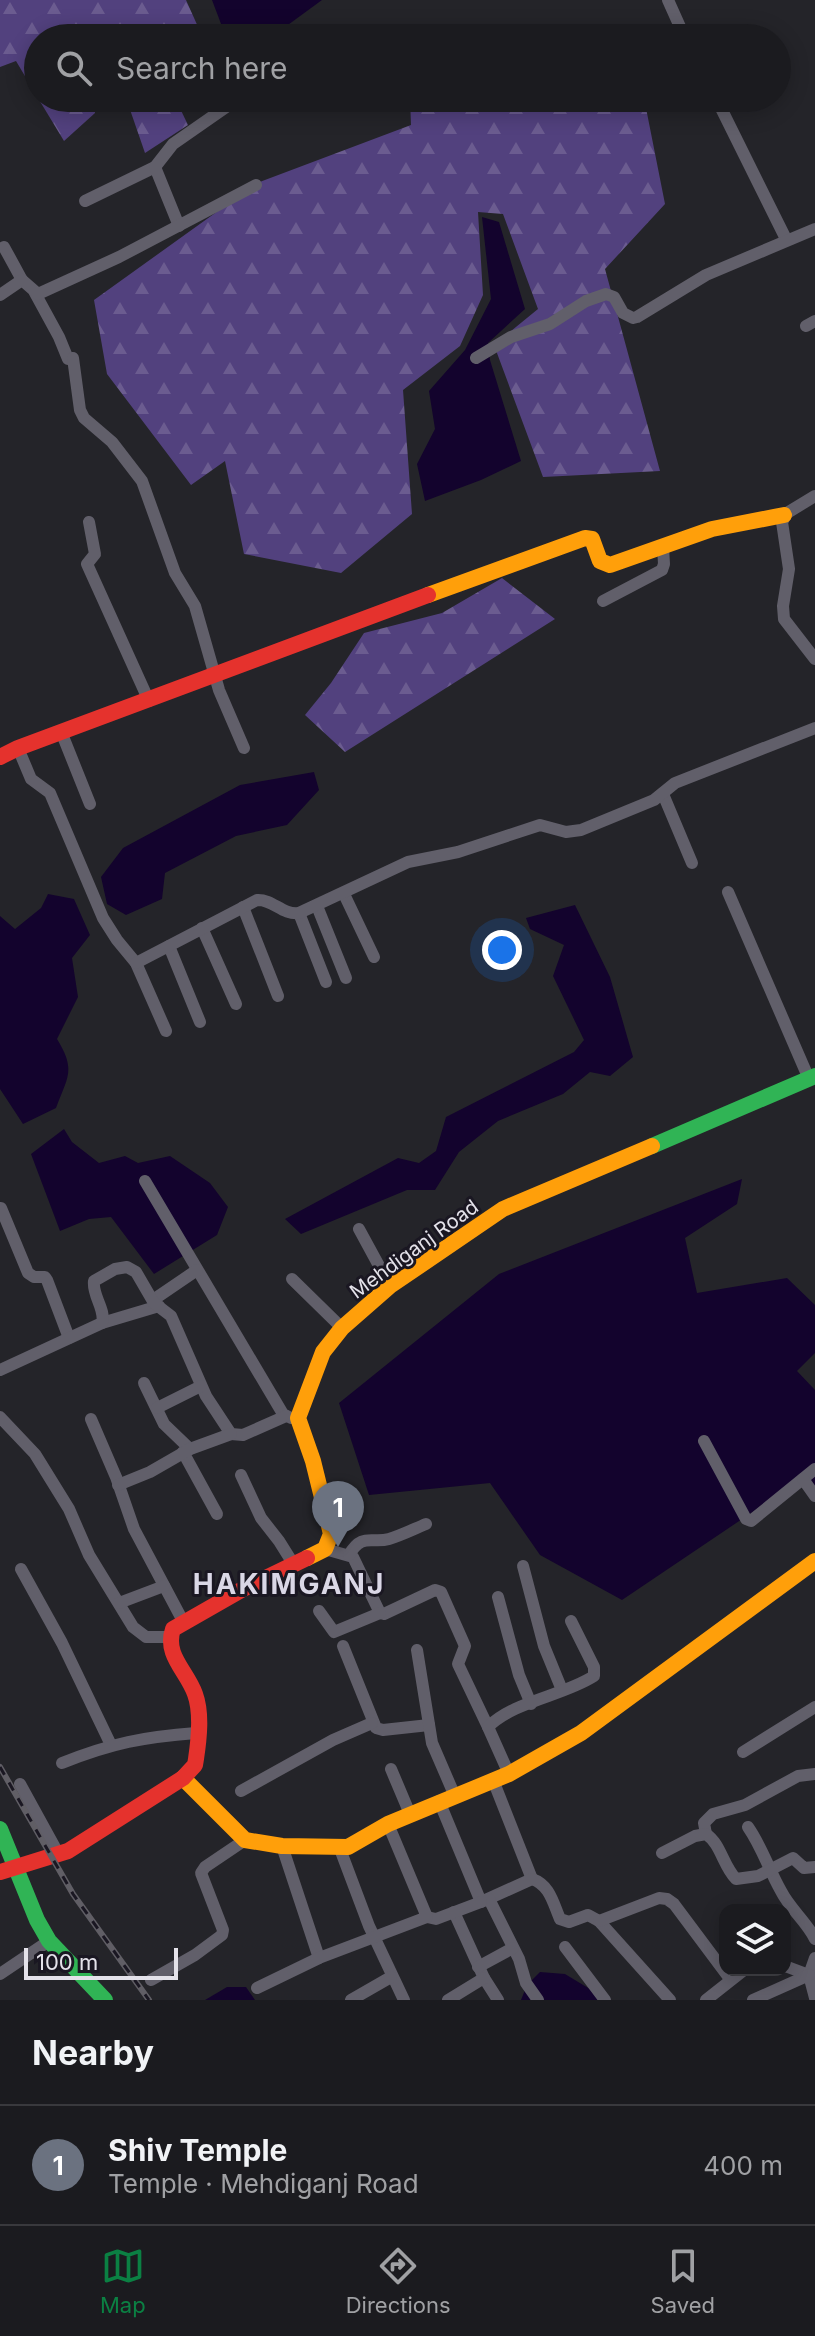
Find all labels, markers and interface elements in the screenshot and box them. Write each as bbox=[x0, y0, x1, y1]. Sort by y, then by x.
search box bbox=[24, 24, 791, 112]
icon: search bbox=[52, 46, 96, 90]
text: Search here bbox=[116, 50, 288, 86]
your location bbox=[482, 930, 522, 970]
street label: Mehdiganj Road bbox=[345, 1194, 483, 1304]
pin: 1 bbox=[312, 1481, 364, 1547]
district label: HAKIMGANJ bbox=[193, 1567, 385, 1601]
map controls bbox=[719, 1904, 791, 1976]
button: layers bbox=[719, 1904, 791, 1976]
scale bar bbox=[24, 1944, 178, 1980]
text: 100 m bbox=[36, 1949, 98, 1975]
text: Nearby bbox=[32, 2032, 154, 2073]
text: Shiv Temple bbox=[108, 2132, 287, 2168]
text: 1 bbox=[52, 2150, 64, 2181]
text: 400 m bbox=[703, 2150, 783, 2181]
text: Temple · Mehdiganj Road bbox=[108, 2168, 419, 2199]
tab: Map bbox=[100, 2244, 146, 2318]
tab: Directions bbox=[346, 2244, 451, 2318]
tab: Saved bbox=[651, 2244, 715, 2318]

